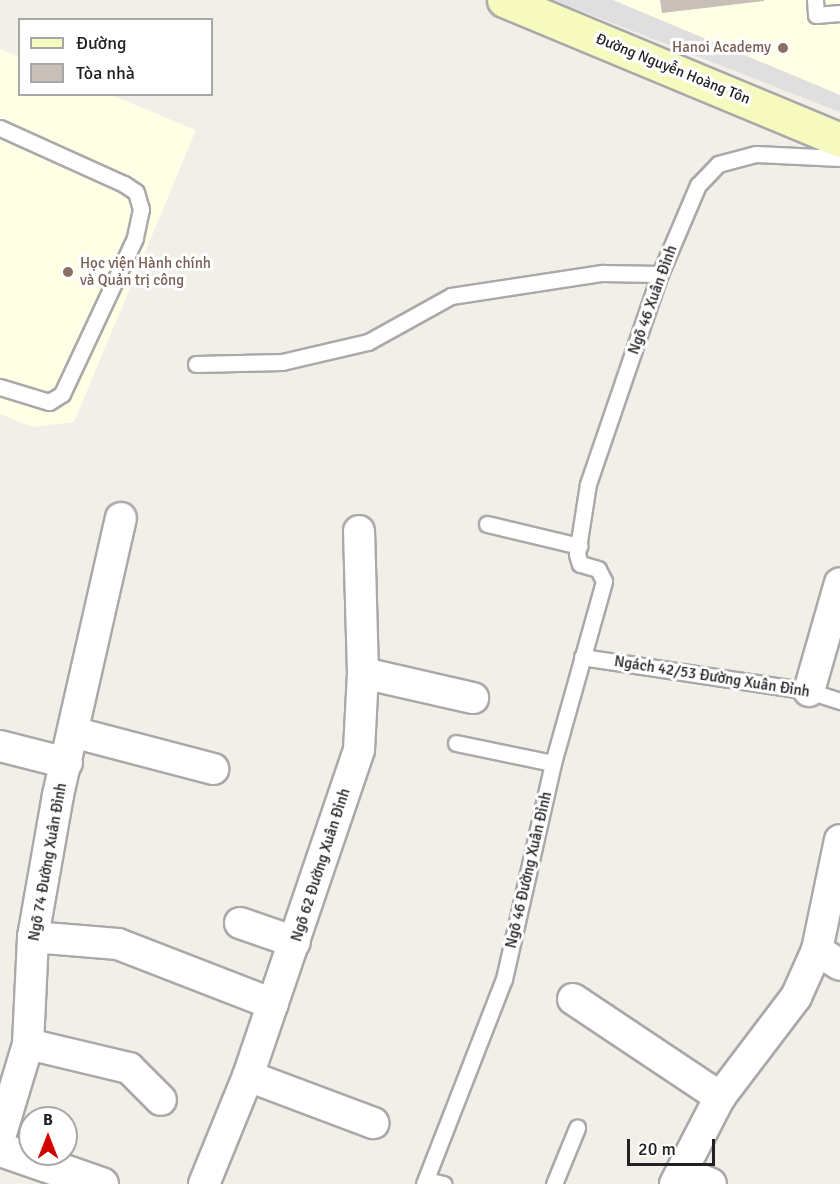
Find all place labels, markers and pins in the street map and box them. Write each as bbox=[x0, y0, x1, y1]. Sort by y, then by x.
place label: Hanoi Academy bbox=[672, 39, 771, 57]
marker: Hanoi Academy bbox=[776, 41, 790, 55]
place label: Học viện Hành chính và Quản trị công bbox=[80, 254, 211, 289]
marker: Học viện Hành chính và Quản trị công bbox=[61, 265, 75, 279]

